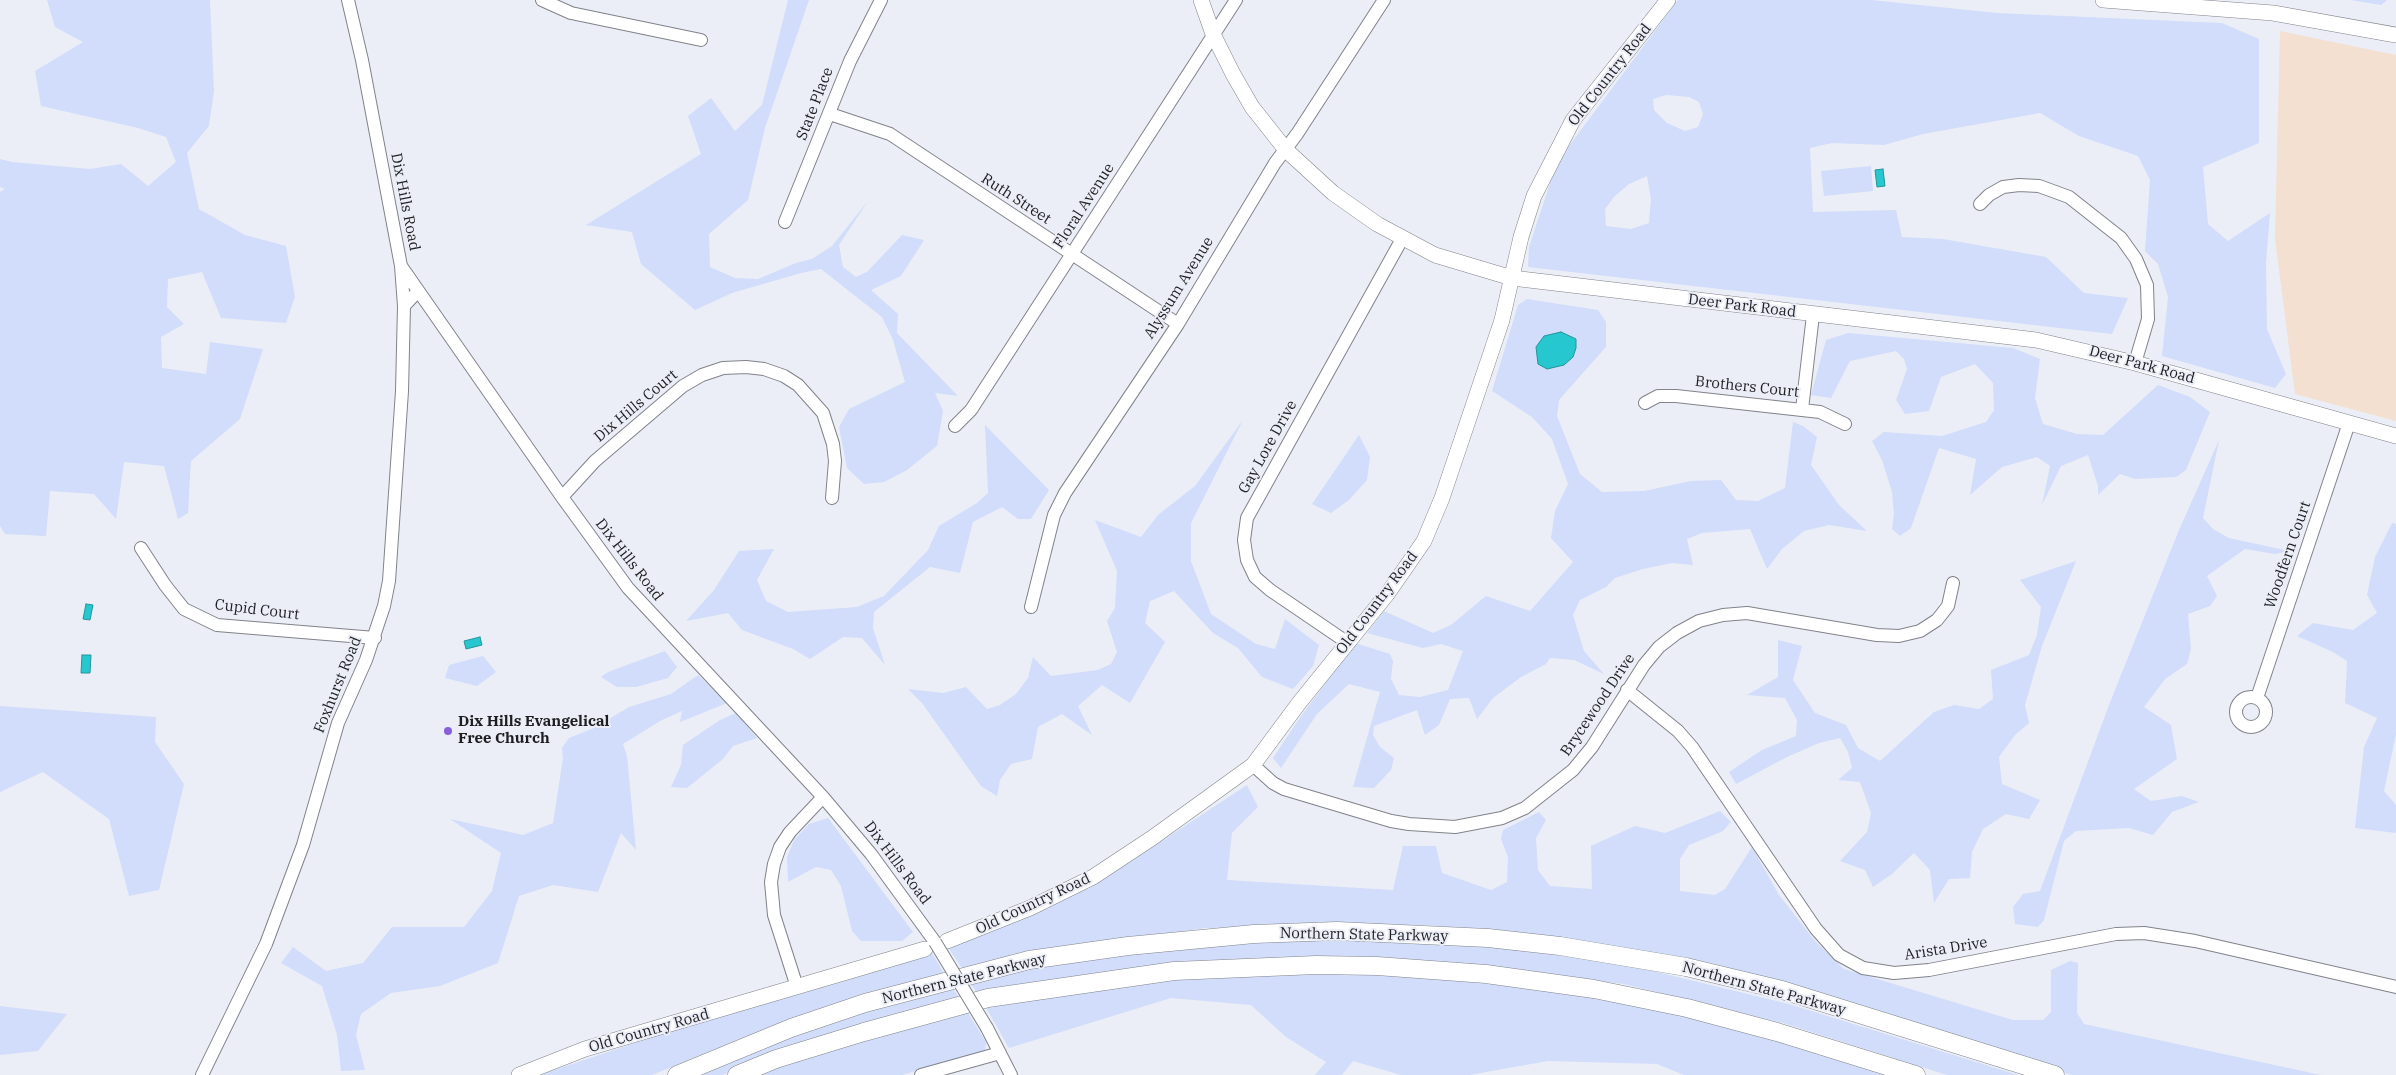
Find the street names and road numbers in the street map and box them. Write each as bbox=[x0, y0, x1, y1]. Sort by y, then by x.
street label: Old Country Road bbox=[1565, 20, 1655, 130]
street label: State Place bbox=[793, 65, 837, 143]
street label: Dix Hills Road bbox=[387, 152, 423, 252]
street label: Floral Avenue bbox=[1050, 160, 1118, 252]
street label: Ruth Street bbox=[978, 170, 1054, 228]
street label: Alyssum Avenue bbox=[1140, 234, 1218, 342]
street label: Deer Park Road bbox=[1687, 290, 1797, 322]
street label: Deer Park Road bbox=[2087, 342, 2197, 388]
street label: Dix Hills Court bbox=[591, 366, 681, 446]
street label: Brothers Court bbox=[1694, 373, 1800, 401]
street label: Gay Lore Drive bbox=[1235, 397, 1301, 497]
street label: Woodfern Court bbox=[2261, 499, 2315, 611]
street label: Dix Hills Road bbox=[591, 515, 667, 605]
street label: Old Country Road bbox=[1332, 548, 1422, 658]
street label: Cupid Court bbox=[214, 596, 300, 624]
street label: Foxhurst Road bbox=[310, 634, 366, 736]
street label: Brycewood Drive bbox=[1557, 650, 1639, 760]
street label: Dix Hills Road bbox=[860, 818, 934, 908]
street label: Old Country Road bbox=[973, 870, 1093, 938]
street label: Northern State Parkway bbox=[1280, 925, 1448, 945]
street label: Arista Drive bbox=[1903, 934, 1989, 964]
street label: Northern State Parkway bbox=[880, 950, 1048, 1008]
street label: Northern State Parkway bbox=[1680, 958, 1848, 1020]
street label: Old Country Road bbox=[587, 1005, 711, 1057]

